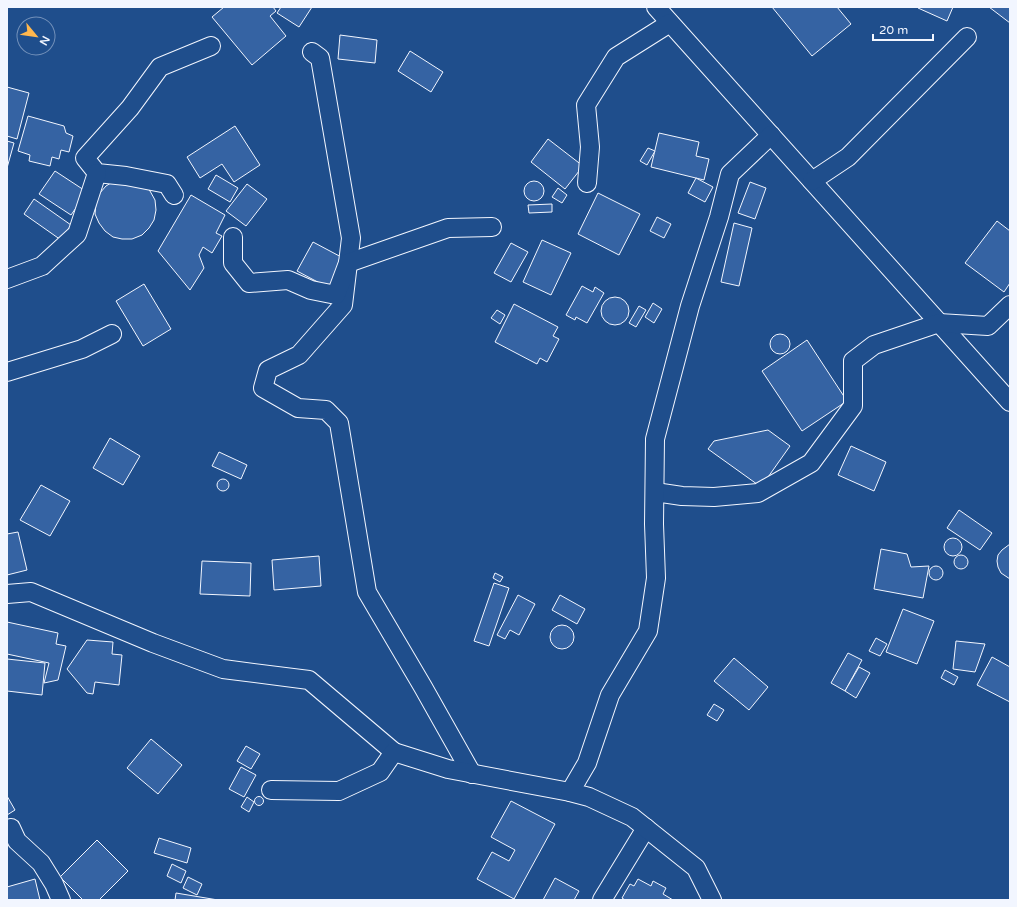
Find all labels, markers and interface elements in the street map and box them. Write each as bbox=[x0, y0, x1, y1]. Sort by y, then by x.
north arrow bbox=[16, 16, 56, 56]
scale bar bbox=[873, 16, 933, 42]
text: 20 m bbox=[879, 23, 908, 37]
text: N bbox=[36, 34, 52, 48]

